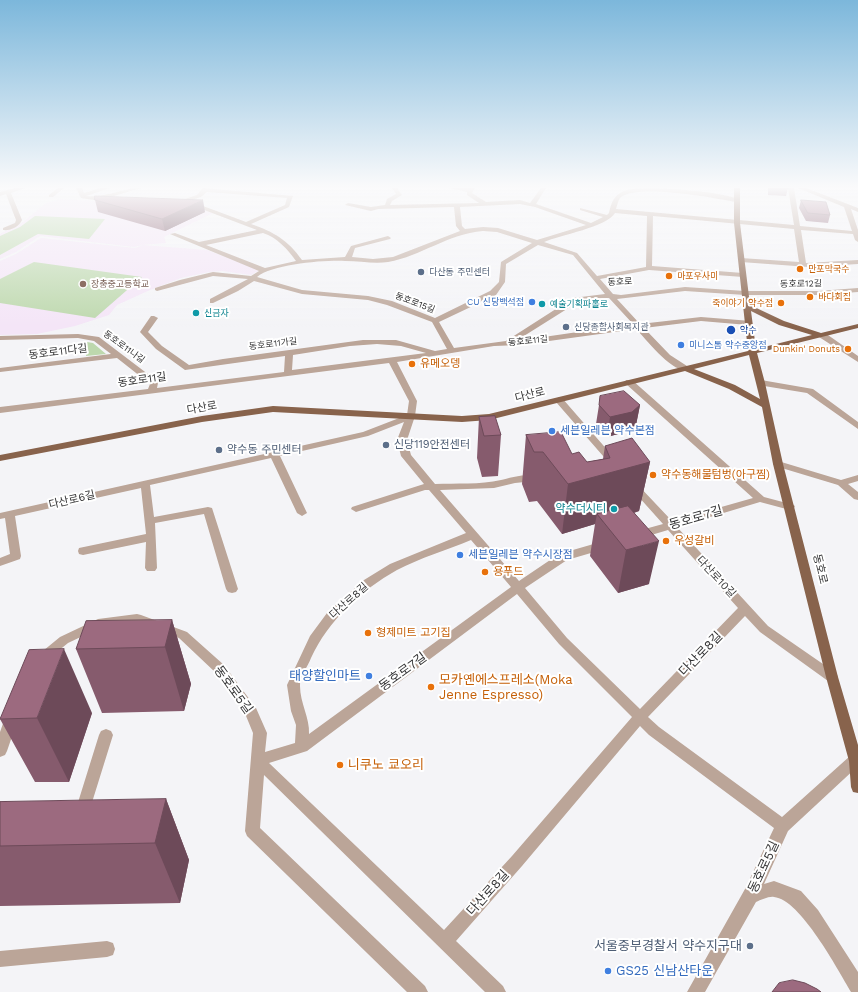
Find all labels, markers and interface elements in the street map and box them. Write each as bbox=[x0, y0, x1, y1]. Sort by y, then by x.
marker: 만포막국수 bbox=[795, 264, 805, 274]
place label: 만포막국수 bbox=[808, 264, 849, 274]
marker: 다산동 주민센터 bbox=[416, 267, 426, 277]
place label: 다산동 주민센터 bbox=[429, 267, 490, 277]
marker: 마포우사미 bbox=[664, 271, 674, 281]
place label: 마포우사미 bbox=[677, 271, 718, 281]
street label: 동호로 bbox=[607, 276, 633, 288]
street label: 동호로12길 bbox=[780, 278, 822, 290]
marker: 장충중고등학교 bbox=[78, 279, 88, 289]
place label: 장충중고등학교 bbox=[91, 279, 149, 289]
street label: 동호로15길 bbox=[394, 290, 436, 316]
marker: 바다회집 bbox=[805, 292, 815, 302]
place label: 바다회집 bbox=[818, 292, 851, 302]
place label: CU 신당백석점 bbox=[467, 297, 524, 307]
marker: CU 신당백석점 bbox=[527, 297, 537, 307]
place label: 죽이야기 약수점 bbox=[712, 298, 773, 308]
marker: 죽이야기 약수점 bbox=[776, 298, 786, 308]
marker: 예술기획파홀로 bbox=[537, 299, 547, 309]
place label: 예술기획파홀로 bbox=[550, 299, 608, 309]
marker: 신금자 bbox=[191, 308, 201, 318]
place label: 신금자 bbox=[204, 308, 229, 318]
marker: 신당종합사회복지관 bbox=[561, 322, 571, 332]
place label: 신당종합사회복지관 bbox=[574, 322, 649, 332]
marker: 약수 bbox=[725, 324, 737, 336]
place label: 약수 bbox=[740, 325, 757, 335]
street label: 동호로11나길 bbox=[101, 328, 147, 366]
street label: 동호로11길 bbox=[507, 334, 549, 348]
street label: 동호로11가길 bbox=[248, 336, 298, 352]
marker: 미니스톱 약수중앙점 bbox=[676, 340, 686, 350]
place label: 미니스톱 약수중앙점 bbox=[689, 340, 767, 350]
street label: 동호로11다길 bbox=[28, 342, 88, 362]
place label: Dunkin' Donuts bbox=[773, 344, 840, 354]
marker: Dunkin' Donuts bbox=[843, 344, 853, 354]
place label: 유메오뎅 bbox=[420, 357, 460, 371]
marker: 유메오뎅 bbox=[407, 359, 417, 369]
street label: 동호로11길 bbox=[117, 370, 167, 390]
street label: 다산로 bbox=[514, 385, 546, 405]
street label: 다산로 bbox=[186, 399, 218, 417]
place label: 세븐일레븐 약수본점 bbox=[560, 424, 655, 438]
marker: 세븐일레븐 약수본점 bbox=[547, 426, 557, 436]
place label: 신당119안전센터 bbox=[394, 438, 470, 452]
marker: 신당119안전센터 bbox=[381, 440, 391, 450]
place label: 약수동 주민센터 bbox=[227, 443, 302, 457]
marker: 약수동 주민센터 bbox=[214, 445, 224, 455]
place label: 약수동해물텀벙(아구찜) bbox=[661, 468, 770, 482]
marker: 약수동해물텀벙(아구찜) bbox=[648, 470, 658, 480]
street label: 다산로6길 bbox=[48, 488, 96, 512]
place label: 약수더시티 bbox=[555, 502, 606, 516]
street label: 동호로7길 bbox=[667, 503, 725, 533]
marker: 약수더시티 bbox=[609, 504, 619, 514]
place label: 우성갈비 bbox=[674, 534, 714, 548]
marker: 우성갈비 bbox=[661, 536, 671, 546]
place label: 세븐일레븐 약수시장점 bbox=[468, 548, 573, 562]
marker: 세븐일레븐 약수시장점 bbox=[455, 550, 465, 560]
street label: 동호로 bbox=[810, 553, 830, 585]
street label: 다산로10길 bbox=[694, 554, 738, 600]
place label: 용푸드 bbox=[493, 565, 523, 579]
marker: 용푸드 bbox=[480, 567, 490, 577]
street label: 다산로8길 bbox=[327, 580, 371, 622]
place label: 형제미트 고기집 bbox=[376, 626, 451, 640]
marker: 형제미트 고기집 bbox=[363, 628, 373, 638]
street label: 다산로8길 bbox=[676, 628, 726, 680]
street label: 동호로7길 bbox=[376, 649, 430, 695]
street label: 동호로5길 bbox=[210, 663, 256, 717]
place label: 태양할인마트 bbox=[289, 668, 361, 684]
marker: 태양할인마트 bbox=[364, 671, 374, 681]
place label: 모카옌에스프레소(Moka Jenne Espresso) bbox=[439, 672, 573, 703]
marker: 모카옌에스프레소(Moka Jenne Espresso) bbox=[426, 682, 436, 692]
place label: 니쿠노 쿄오리 bbox=[348, 757, 424, 773]
marker: 니쿠노 쿄오리 bbox=[335, 760, 345, 770]
street label: 동호로5길 bbox=[745, 839, 783, 895]
street label: 다산로8길 bbox=[464, 867, 512, 919]
place label: 서울중부경찰서 약수지구대 bbox=[594, 938, 742, 954]
marker: 서울중부경찰서 약수지구대 bbox=[745, 941, 755, 951]
place label: GS25 신남산타운 bbox=[616, 963, 713, 979]
marker: GS25 신남산타운 bbox=[603, 966, 613, 976]

